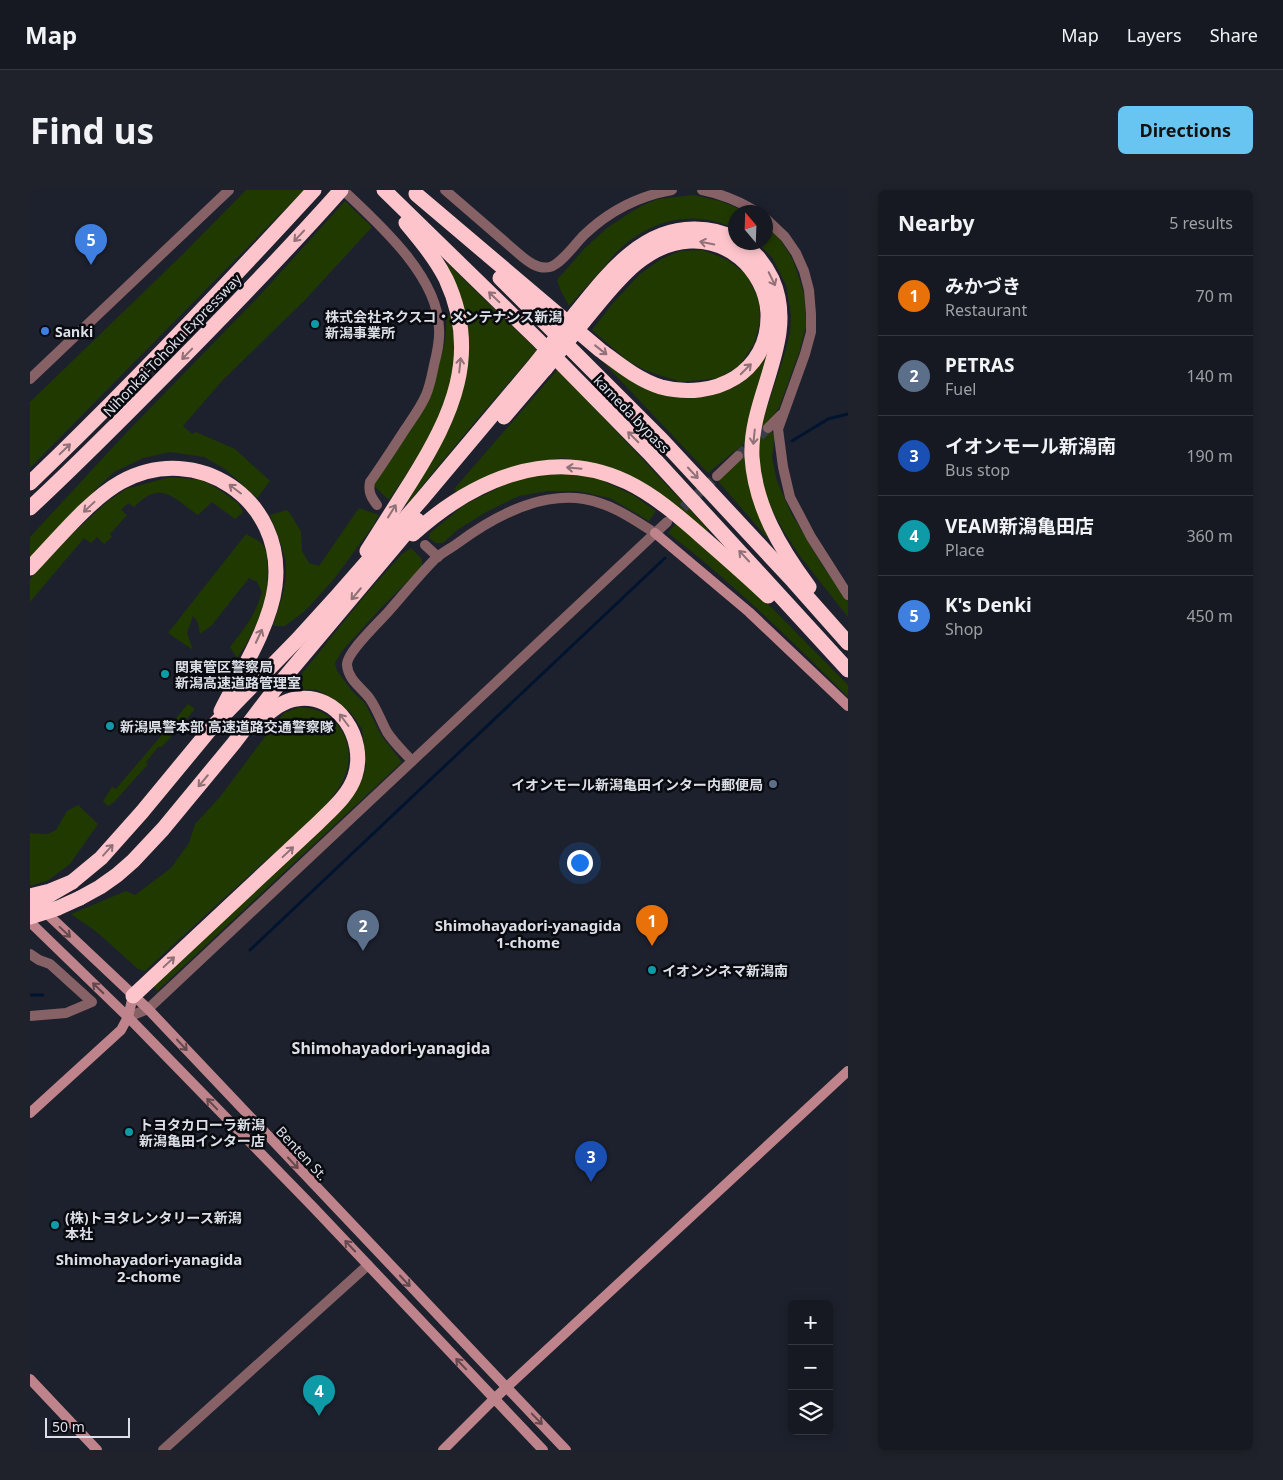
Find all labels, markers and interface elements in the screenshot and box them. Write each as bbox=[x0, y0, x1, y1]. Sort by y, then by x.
text: Map bbox=[25, 18, 77, 51]
text: Map bbox=[1061, 23, 1099, 47]
text: Layers bbox=[1127, 23, 1182, 47]
text: Share bbox=[1210, 23, 1258, 47]
button: Directions bbox=[1118, 106, 1253, 154]
text: Find us bbox=[30, 107, 154, 154]
north arrow bbox=[728, 205, 773, 250]
text: Nearby bbox=[898, 209, 974, 237]
text: 5 results bbox=[1169, 212, 1233, 234]
pin: 5 bbox=[75, 224, 107, 265]
one-way arrow bbox=[293, 229, 305, 242]
one-way arrow bbox=[699, 237, 715, 247]
street label: Nihonkai-Tohoku Expressway bbox=[99, 269, 246, 421]
one-way arrow bbox=[768, 271, 777, 286]
text: みかづき bbox=[945, 273, 1021, 299]
text: 1 bbox=[909, 285, 919, 307]
text: 70 m bbox=[1196, 285, 1233, 307]
one-way arrow bbox=[488, 291, 500, 304]
text: Restaurant bbox=[945, 299, 1027, 321]
place label: 株式会社ネクスコ・メンテナンス新潟 新潟事業所 bbox=[325, 307, 562, 342]
marker: 株式会社ネクスコ・メンテナンス新潟 新潟事業所 bbox=[309, 318, 321, 330]
place label: Sanki bbox=[55, 322, 93, 341]
marker: Sanki bbox=[39, 325, 51, 337]
one-way arrow bbox=[594, 344, 607, 355]
one-way arrow bbox=[181, 347, 193, 360]
text: PETRAS bbox=[945, 352, 1014, 378]
one-way arrow bbox=[455, 358, 465, 374]
one-way arrow bbox=[740, 363, 752, 375]
text: 2 bbox=[909, 365, 919, 387]
text: 140 m bbox=[1186, 365, 1233, 387]
street label: kameda bypass bbox=[590, 371, 674, 457]
text: Fuel bbox=[945, 378, 976, 400]
one-way arrow bbox=[749, 428, 758, 444]
one-way arrow bbox=[628, 432, 640, 444]
text: イオンモール新潟南 bbox=[945, 433, 1116, 459]
one-way arrow bbox=[59, 443, 72, 455]
text: 3 bbox=[909, 445, 919, 467]
text: 190 m bbox=[1186, 445, 1233, 467]
text: Bus stop bbox=[945, 459, 1010, 481]
one-way arrow bbox=[566, 463, 582, 472]
one-way arrow bbox=[687, 467, 699, 480]
one-way arrow bbox=[228, 484, 242, 494]
one-way arrow bbox=[82, 501, 95, 513]
one-way arrow bbox=[387, 504, 398, 518]
text: VEAM新潟亀田店 bbox=[945, 513, 1094, 539]
text: 4 bbox=[909, 525, 919, 547]
text: 360 m bbox=[1186, 525, 1233, 547]
text: Place bbox=[945, 539, 985, 561]
one-way arrow bbox=[738, 550, 750, 563]
one-way arrow bbox=[350, 587, 361, 600]
text: K's Denki bbox=[945, 592, 1032, 618]
text: 5 bbox=[909, 605, 919, 627]
text: 450 m bbox=[1186, 605, 1233, 627]
text: Shop bbox=[945, 618, 983, 640]
one-way arrow bbox=[255, 629, 264, 644]
place label: 関東管区警察局 新潟高速道路管理室 bbox=[175, 657, 301, 692]
marker: 関東管区警察局 新潟高速道路管理室 bbox=[159, 668, 171, 680]
one-way arrow bbox=[339, 714, 350, 727]
place label: 新潟県警本部 高速道路交通警察隊 bbox=[120, 717, 334, 736]
marker: 新潟県警本部 高速道路交通警察隊 bbox=[104, 720, 116, 732]
one-way arrow bbox=[197, 774, 209, 787]
place label: イオンモール新潟亀田インター内郵便局 bbox=[511, 775, 763, 794]
marker: イオンモール新潟亀田インター内郵便局 bbox=[767, 778, 779, 790]
one-way arrow bbox=[102, 844, 114, 857]
one-way arrow bbox=[281, 846, 294, 858]
your location bbox=[567, 850, 593, 876]
pin: 1 bbox=[636, 905, 668, 946]
pin: 2 bbox=[347, 910, 379, 951]
district label: Shimohayadori-yanagida 1-chome bbox=[435, 915, 621, 952]
one-way arrow bbox=[59, 926, 72, 938]
one-way arrow bbox=[162, 956, 175, 968]
place label: イオンシネマ新潟南 bbox=[662, 961, 788, 980]
marker: イオンシネマ新潟南 bbox=[646, 964, 658, 976]
one-way arrow bbox=[92, 982, 104, 994]
district label: Shimohayadori-yanagida bbox=[292, 1037, 490, 1059]
one-way arrow bbox=[176, 1039, 188, 1052]
one-way arrow bbox=[207, 1098, 219, 1110]
place label: トヨタカローラ新潟 新潟亀田インター店 bbox=[139, 1115, 265, 1150]
street label: Benten St. bbox=[272, 1122, 332, 1184]
marker: トヨタカローラ新潟 新潟亀田インター店 bbox=[123, 1126, 135, 1138]
pin: 3 bbox=[575, 1141, 607, 1182]
one-way arrow bbox=[287, 1157, 299, 1170]
place label: (株)トヨタレンタリース新潟 本社 bbox=[65, 1208, 242, 1243]
marker: (株)トヨタレンタリース新潟 本社 bbox=[49, 1219, 61, 1231]
one-way arrow bbox=[344, 1239, 356, 1252]
district label: Shimohayadori-yanagida 2-chome bbox=[56, 1249, 242, 1286]
one-way arrow bbox=[399, 1275, 411, 1288]
map controls bbox=[788, 1300, 833, 1435]
button: + bbox=[788, 1300, 833, 1345]
button: − bbox=[788, 1345, 833, 1390]
one-way arrow bbox=[455, 1358, 467, 1370]
pin: 4 bbox=[303, 1375, 335, 1416]
button: layers bbox=[788, 1390, 833, 1435]
one-way arrow bbox=[531, 1413, 543, 1426]
scale bar bbox=[45, 1415, 130, 1438]
text: 50 m bbox=[52, 1417, 85, 1436]

